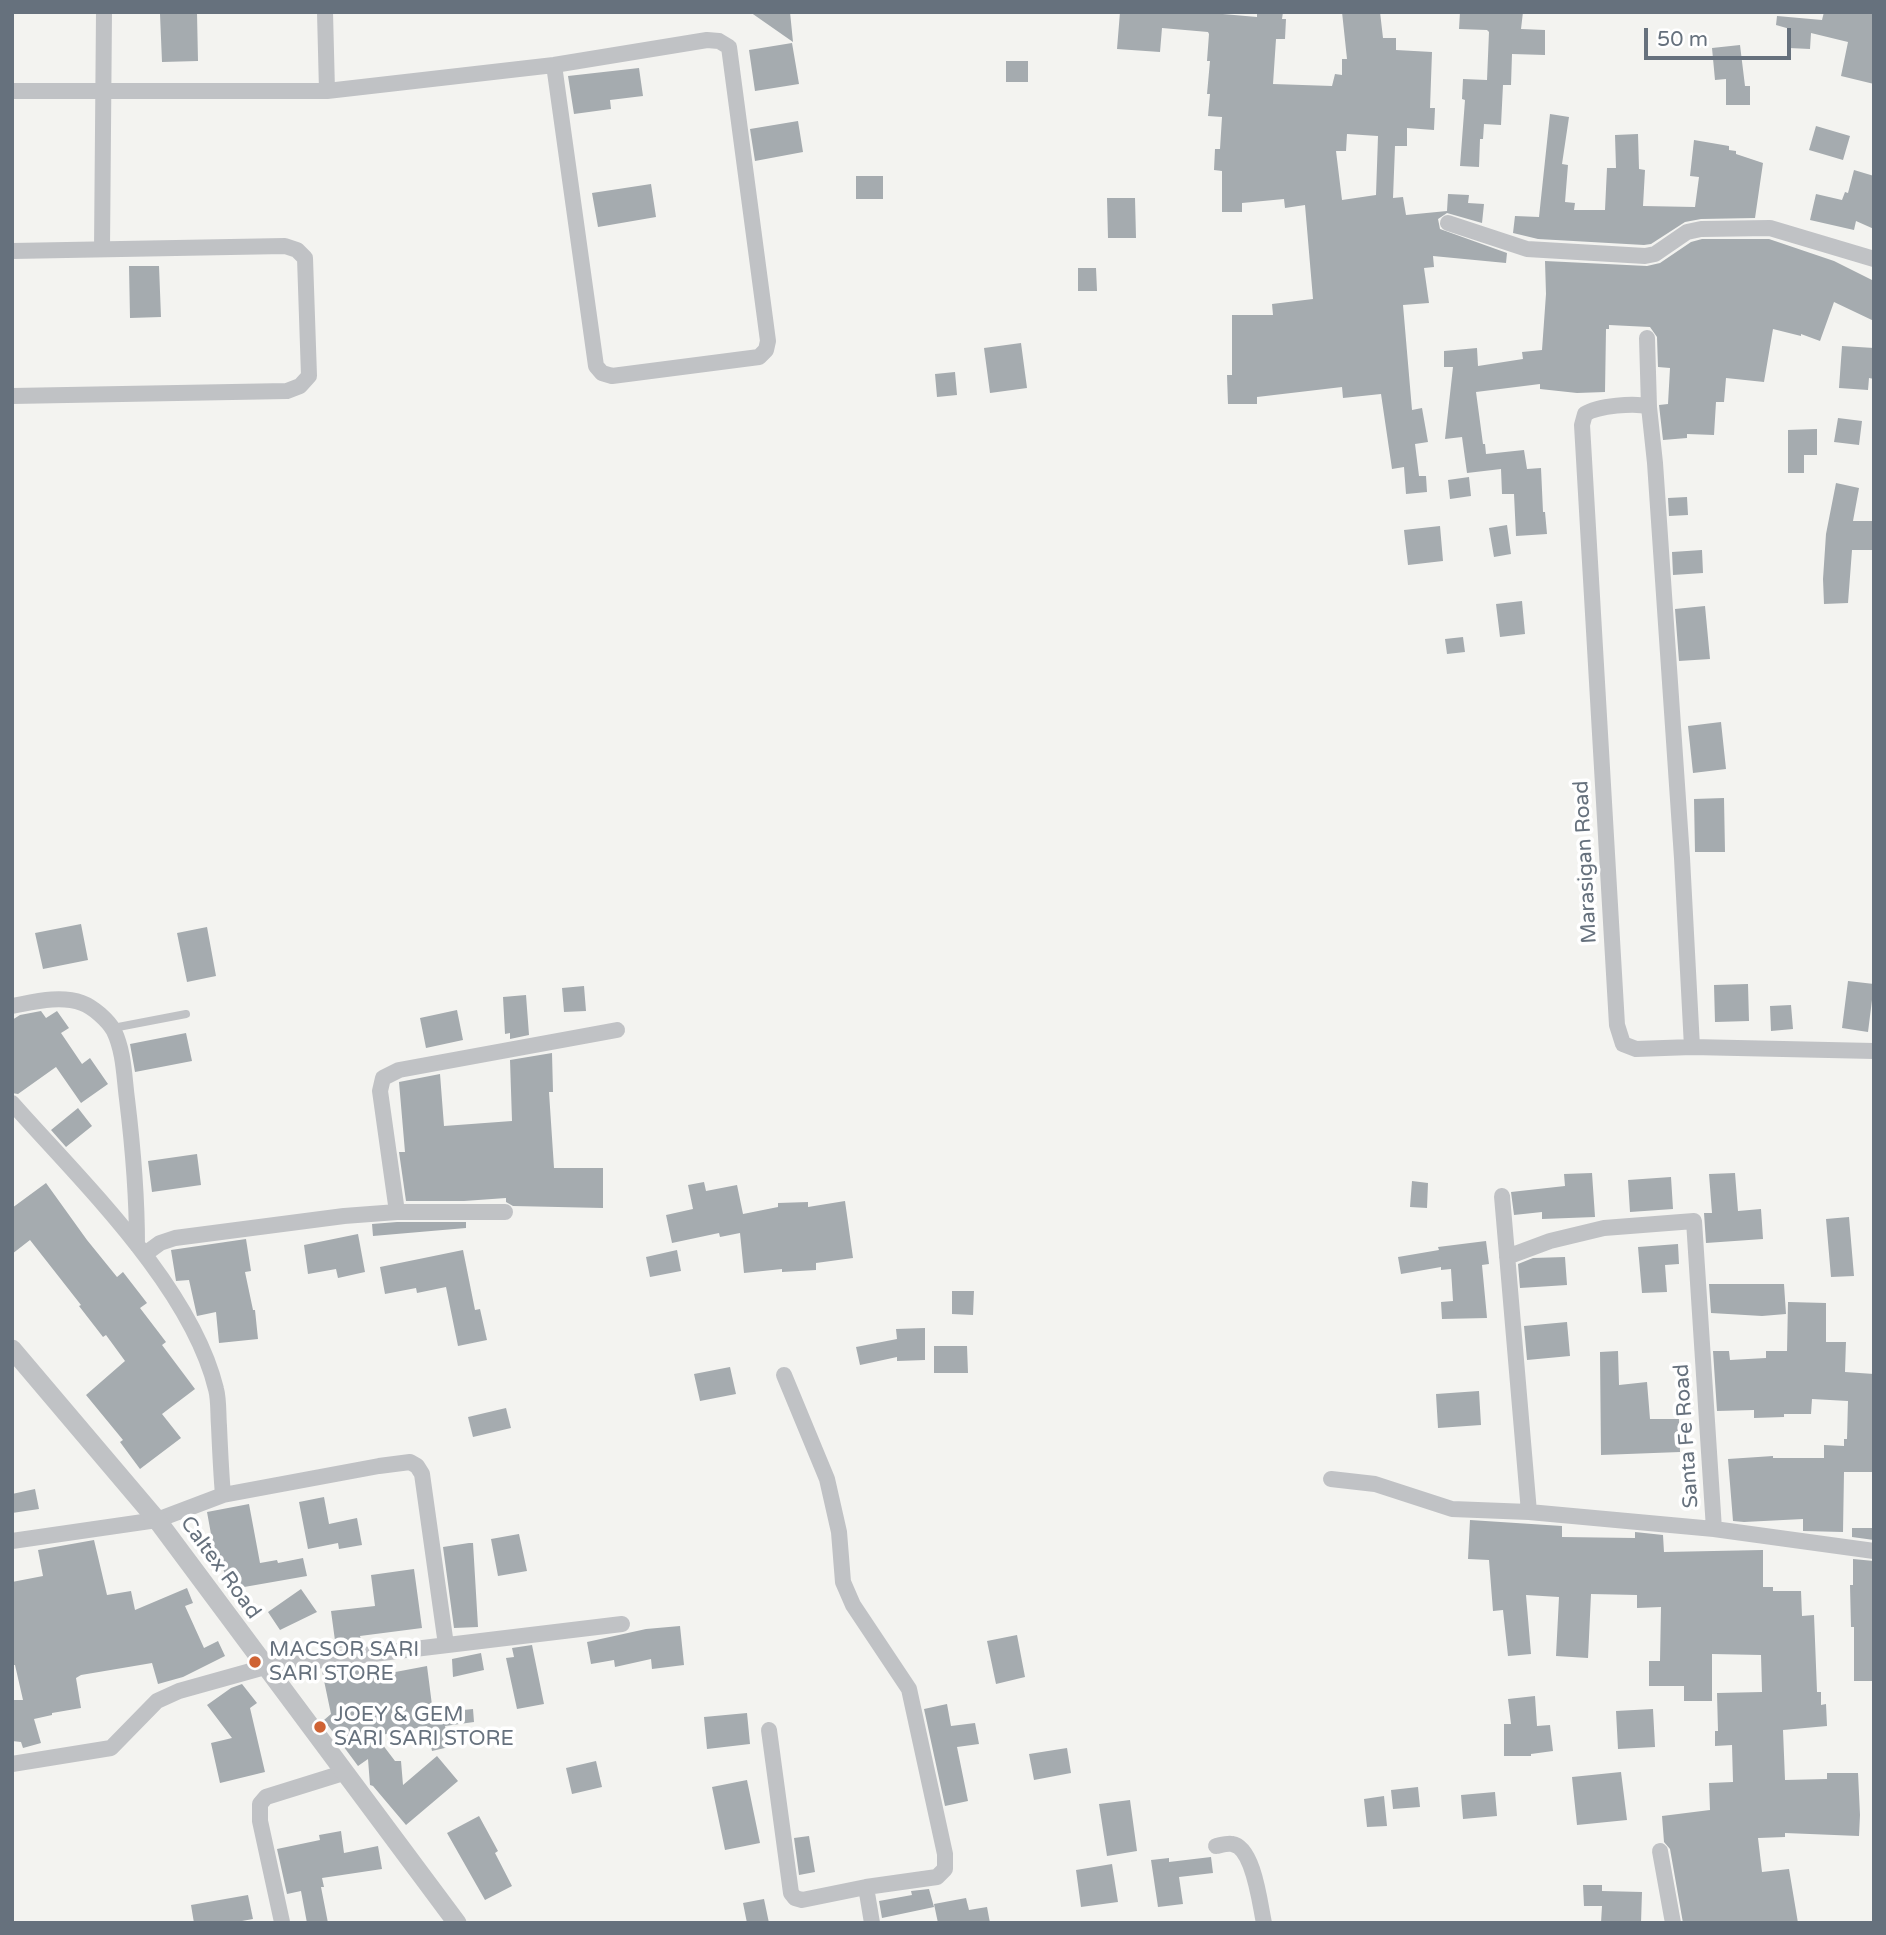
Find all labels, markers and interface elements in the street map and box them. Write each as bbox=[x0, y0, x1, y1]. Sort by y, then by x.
scale bar bbox=[1648, 14, 1795, 58]
text: 50 m bbox=[1657, 27, 1708, 52]
street label: Marasigan Road bbox=[1569, 780, 1603, 944]
street label: Santa Fe Road bbox=[1669, 1363, 1705, 1509]
street label: Caltex Road bbox=[174, 1512, 266, 1624]
place label: MACSOR SARI SARI STORE bbox=[269, 1637, 419, 1687]
marker: MACSOR SARI SARI STORE bbox=[247, 1654, 263, 1670]
place label: JOEY & GEM SARI SARI STORE bbox=[334, 1702, 514, 1752]
marker: JOEY & GEM SARI SARI STORE bbox=[312, 1719, 328, 1735]

